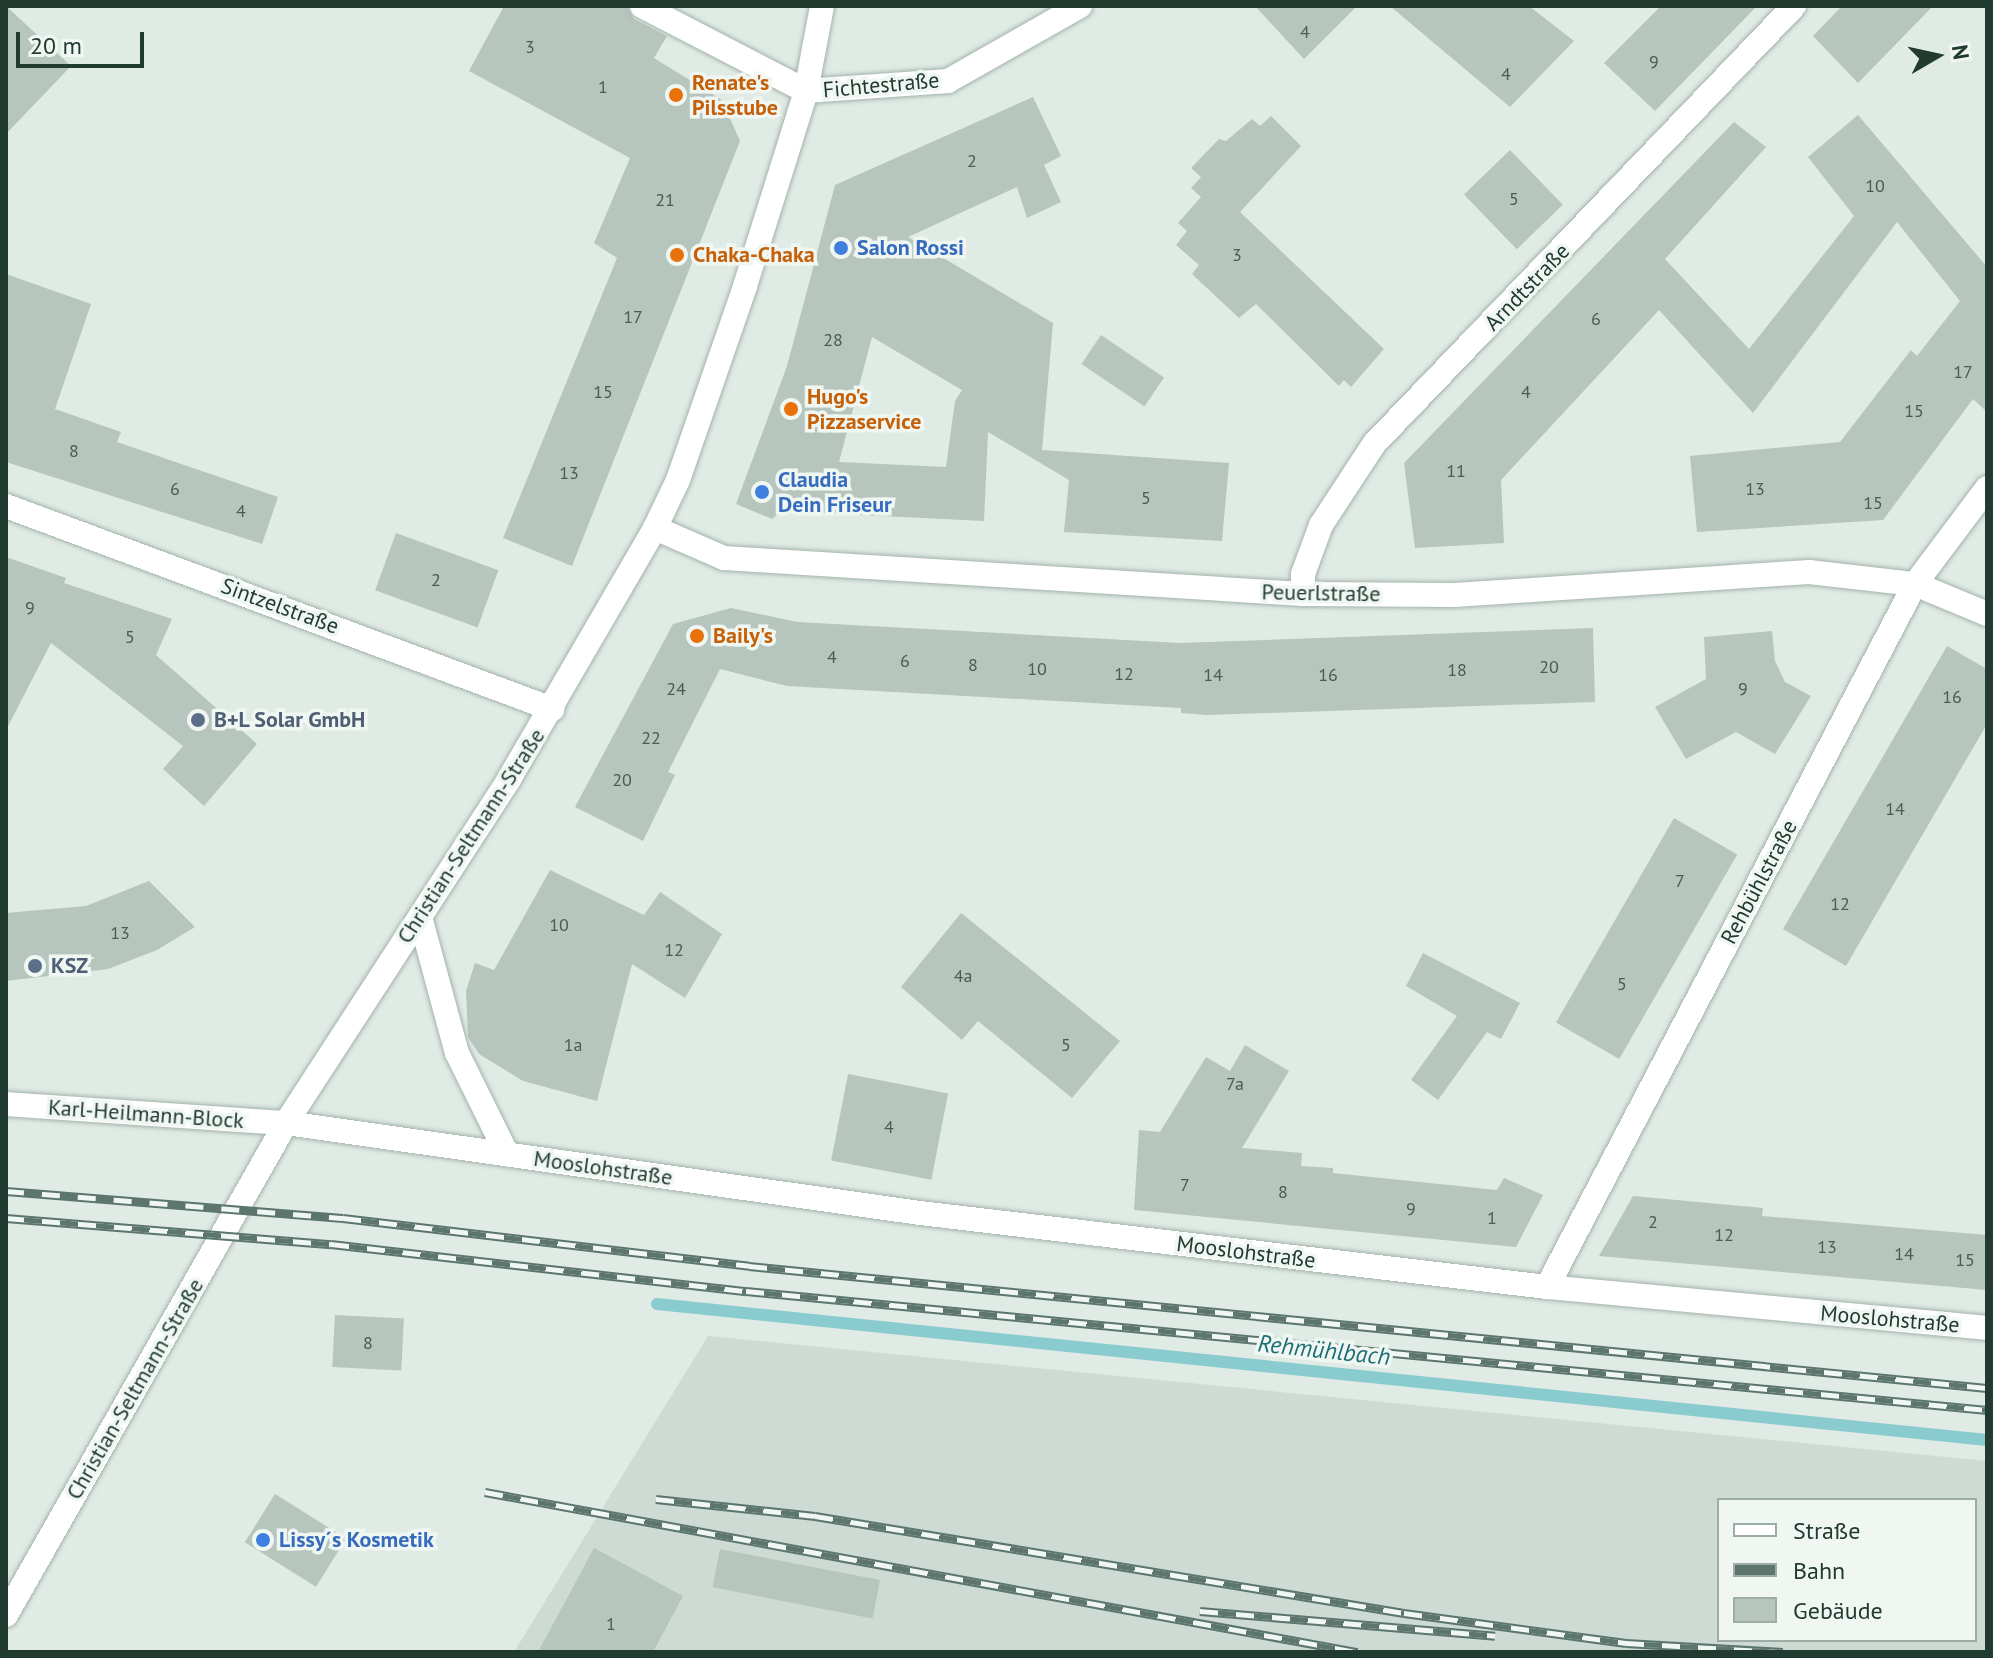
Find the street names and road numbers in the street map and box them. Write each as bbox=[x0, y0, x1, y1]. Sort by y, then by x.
street label: Fichtestraße bbox=[822, 67, 940, 103]
street label: Arndtstraße bbox=[1479, 238, 1575, 336]
street label: Sintzelstraße bbox=[217, 572, 343, 640]
street label: Peuerlstraße bbox=[1261, 579, 1381, 607]
street label: Christian-Seltmann-Straße bbox=[392, 724, 550, 948]
street label: Rehbühlstraße bbox=[1715, 815, 1803, 949]
street label: Karl-Heilmann-Block bbox=[47, 1094, 245, 1134]
street label: Mooslohstraße bbox=[532, 1145, 674, 1191]
street label: Mooslohstraße bbox=[1175, 1230, 1317, 1274]
street label: Christian-Seltmann-Straße bbox=[61, 1274, 209, 1504]
street label: Mooslohstraße bbox=[1819, 1300, 1961, 1338]

